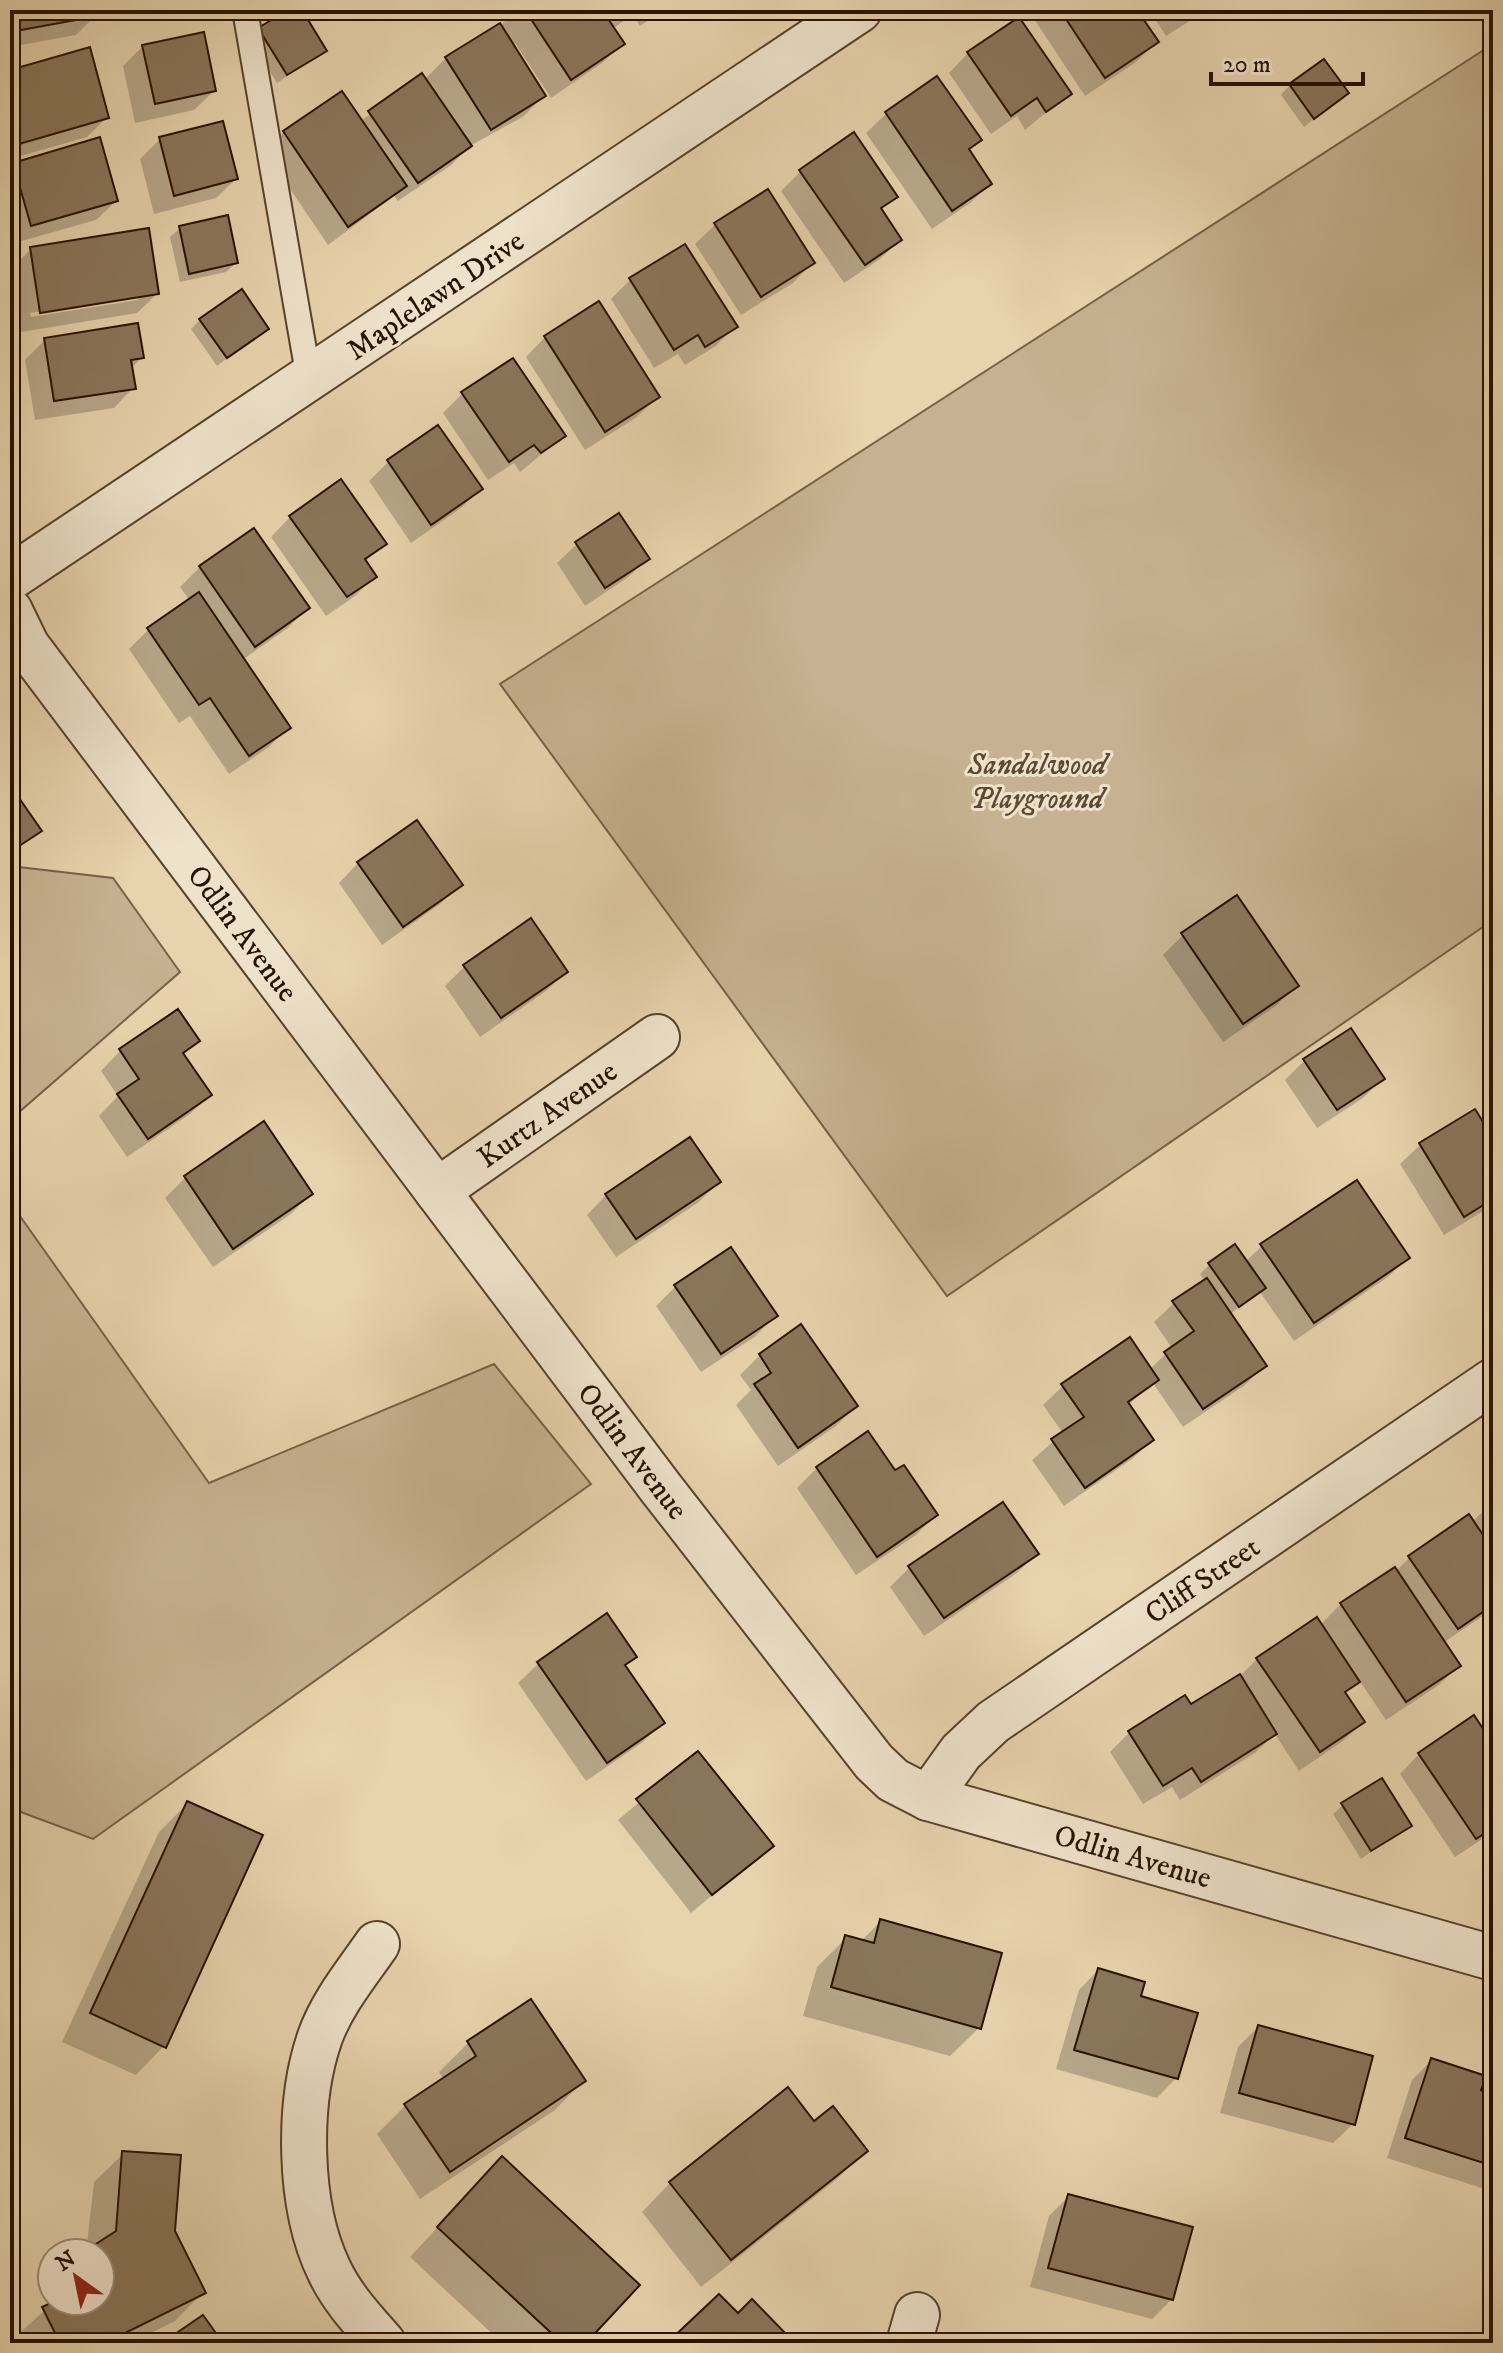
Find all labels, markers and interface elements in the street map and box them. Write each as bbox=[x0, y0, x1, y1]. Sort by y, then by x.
scale bar bbox=[1211, 36, 1363, 86]
text: 20 m bbox=[1223, 50, 1271, 80]
street label: Maplelawn Drive bbox=[340, 223, 532, 369]
park label: Sandalwood Playground bbox=[966, 747, 1111, 818]
street label: Odlin Avenue bbox=[178, 858, 305, 1010]
street label: Kurtz Avenue bbox=[471, 1054, 625, 1177]
street label: Odlin Avenue bbox=[568, 1376, 695, 1528]
street label: Cliff Street bbox=[1138, 1529, 1267, 1633]
street label: Odlin Avenue bbox=[1050, 1817, 1215, 1897]
north arrow bbox=[36, 2237, 116, 2317]
text: N bbox=[51, 2245, 81, 2278]

